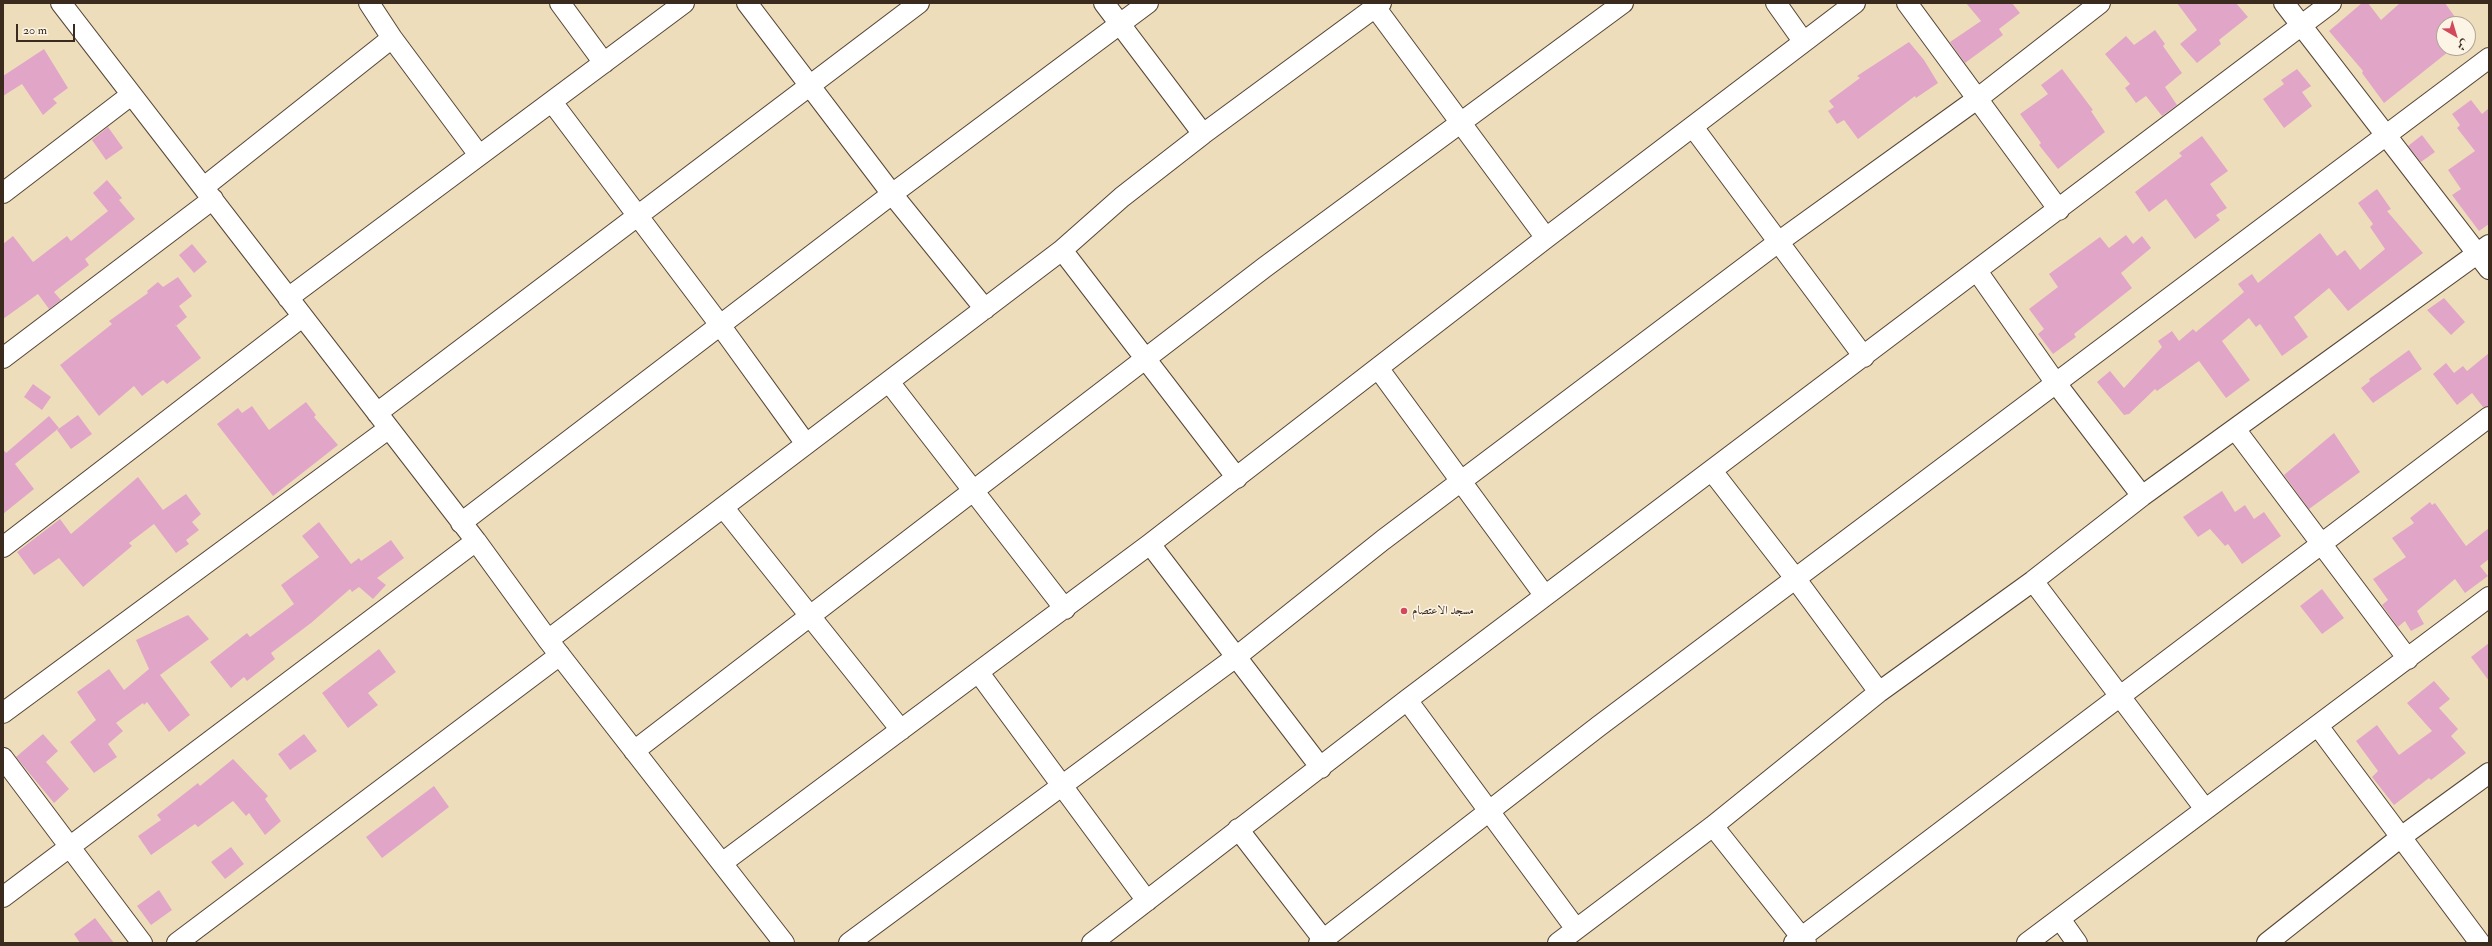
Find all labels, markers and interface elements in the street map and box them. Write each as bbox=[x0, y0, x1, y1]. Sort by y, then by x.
scale bar bbox=[18, 16, 77, 42]
north arrow bbox=[2436, 16, 2476, 56]
text: 20 m bbox=[23, 23, 47, 38]
text: ش bbox=[2455, 37, 2471, 54]
place label: مسجد الاعتصام bbox=[1412, 604, 1474, 618]
marker: مسجد الاعتصام bbox=[1399, 606, 1409, 616]

